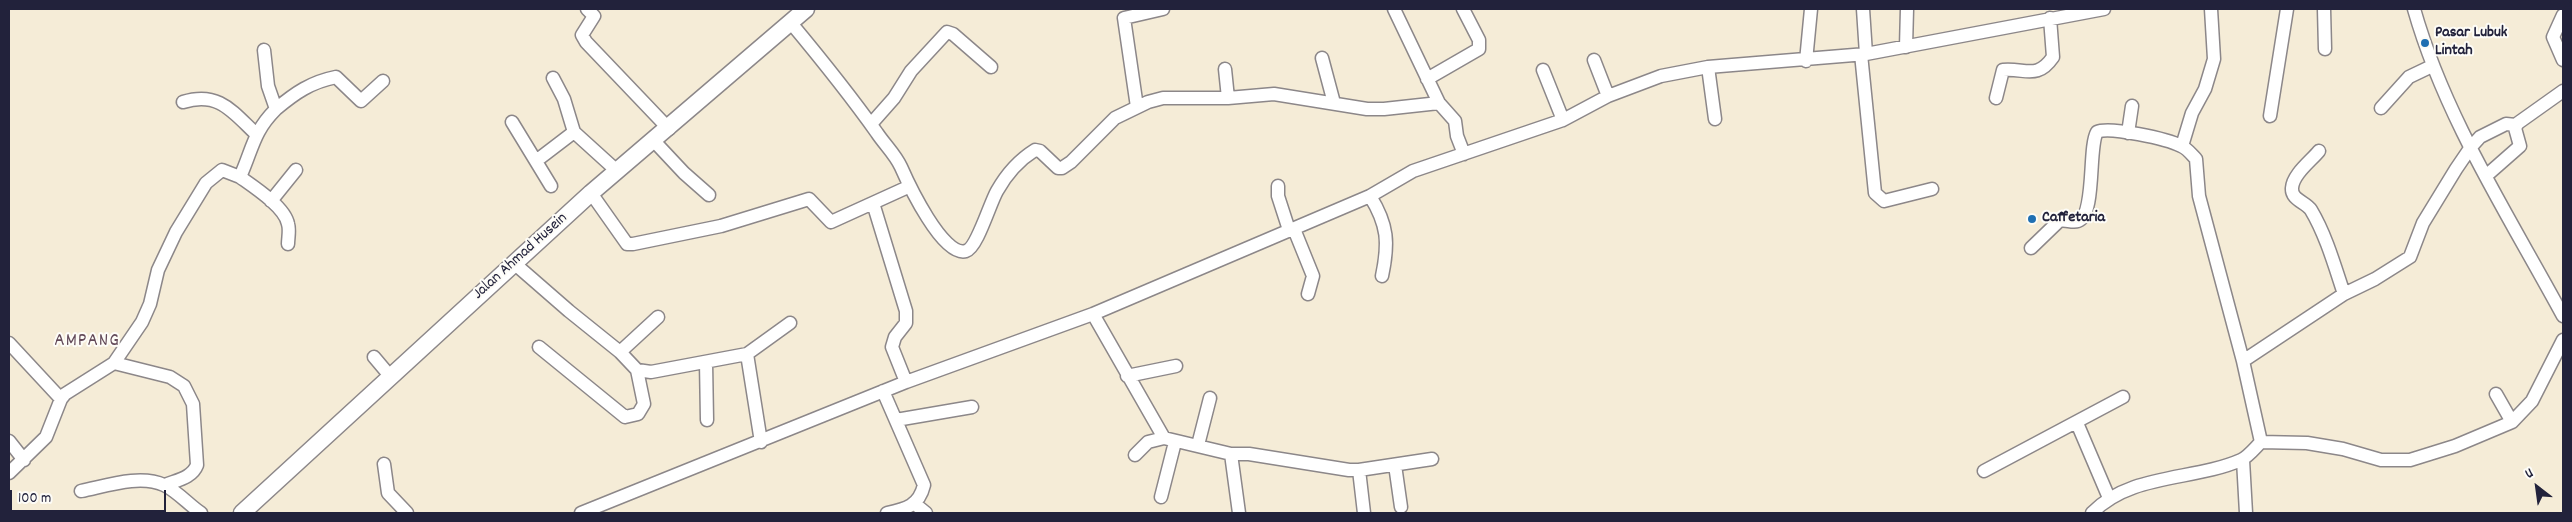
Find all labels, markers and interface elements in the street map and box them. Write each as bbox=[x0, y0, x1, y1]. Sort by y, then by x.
place label: Pasar Lubuk Lintah bbox=[2435, 24, 2507, 62]
marker: Pasar Lubuk Lintah bbox=[2419, 37, 2431, 49]
place label: Caffetaria bbox=[2042, 209, 2105, 229]
street label: Jalan Ahmad Husein bbox=[470, 210, 572, 304]
marker: Caffetaria bbox=[2026, 213, 2038, 225]
district label: AMPANG bbox=[54, 331, 120, 353]
north arrow bbox=[2512, 462, 2562, 512]
text: U bbox=[2522, 464, 2537, 484]
scale bar bbox=[12, 480, 169, 512]
text: 100 m bbox=[18, 488, 51, 510]

